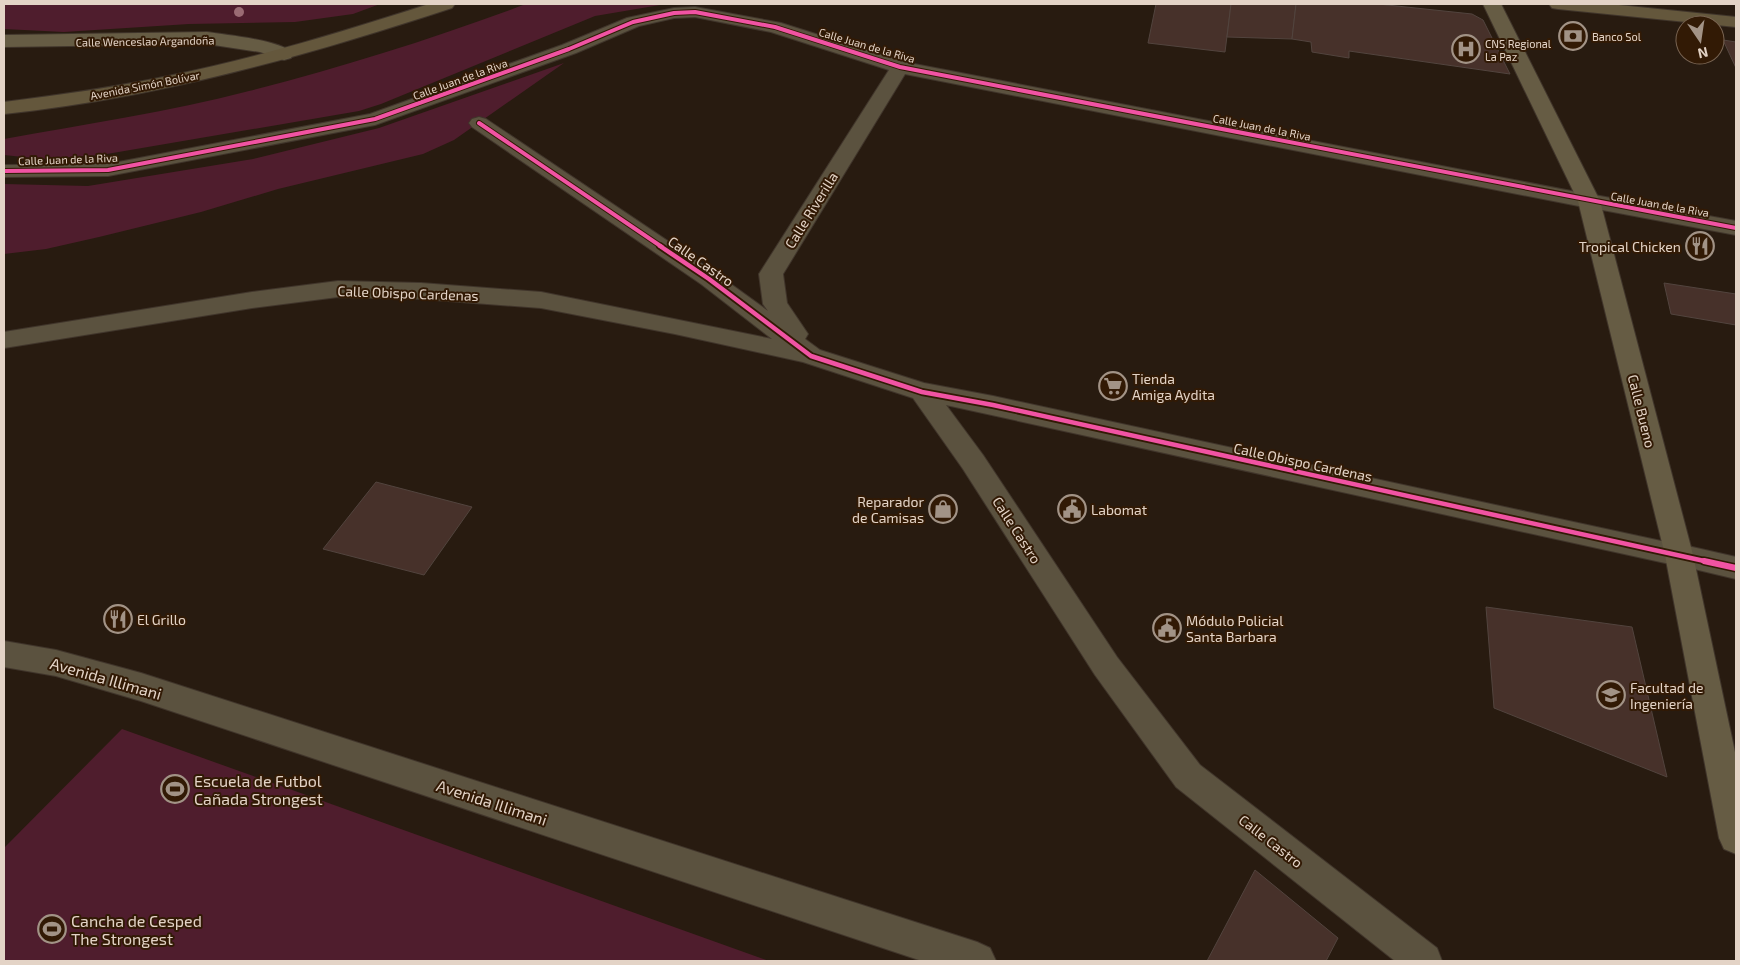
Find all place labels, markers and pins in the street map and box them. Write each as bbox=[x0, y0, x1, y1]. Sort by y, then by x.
bank icon: Banco Sol bbox=[1558, 21, 1588, 51]
place label: Banco Sol bbox=[1592, 30, 1642, 43]
hospital icon: CNS Regional La Paz bbox=[1451, 34, 1481, 64]
place label: CNS Regional La Paz bbox=[1485, 37, 1552, 63]
restaurant icon: Tropical Chicken bbox=[1685, 231, 1715, 261]
place label: Tropical Chicken bbox=[1579, 238, 1681, 255]
place label: Tienda Amiga Aydita bbox=[1132, 370, 1215, 403]
supermarket icon: Tienda Amiga Aydita bbox=[1098, 371, 1128, 401]
place label: Reparador de Camisas bbox=[852, 493, 924, 526]
shop icon: Reparador de Camisas bbox=[928, 494, 958, 524]
public building icon: Labomat bbox=[1057, 494, 1087, 524]
place label: Labomat bbox=[1091, 501, 1147, 518]
restaurant icon: El Grillo bbox=[103, 604, 133, 634]
place label: El Grillo bbox=[137, 611, 186, 628]
place label: Módulo Policial Santa Barbara bbox=[1186, 612, 1284, 645]
public building icon: Módulo Policial Santa Barbara bbox=[1152, 613, 1182, 643]
place label: Facultad de Ingeniería bbox=[1630, 679, 1704, 712]
school or university icon: Facultad de Ingeniería bbox=[1596, 680, 1626, 710]
place label: Escuela de Futbol Cañada Strongest bbox=[194, 771, 323, 808]
sports icon: Escuela de Futbol Cañada Strongest bbox=[160, 774, 190, 804]
place label: Cancha de Cesped The Strongest bbox=[71, 911, 202, 948]
sports icon: Cancha de Cesped The Strongest bbox=[37, 914, 67, 944]

